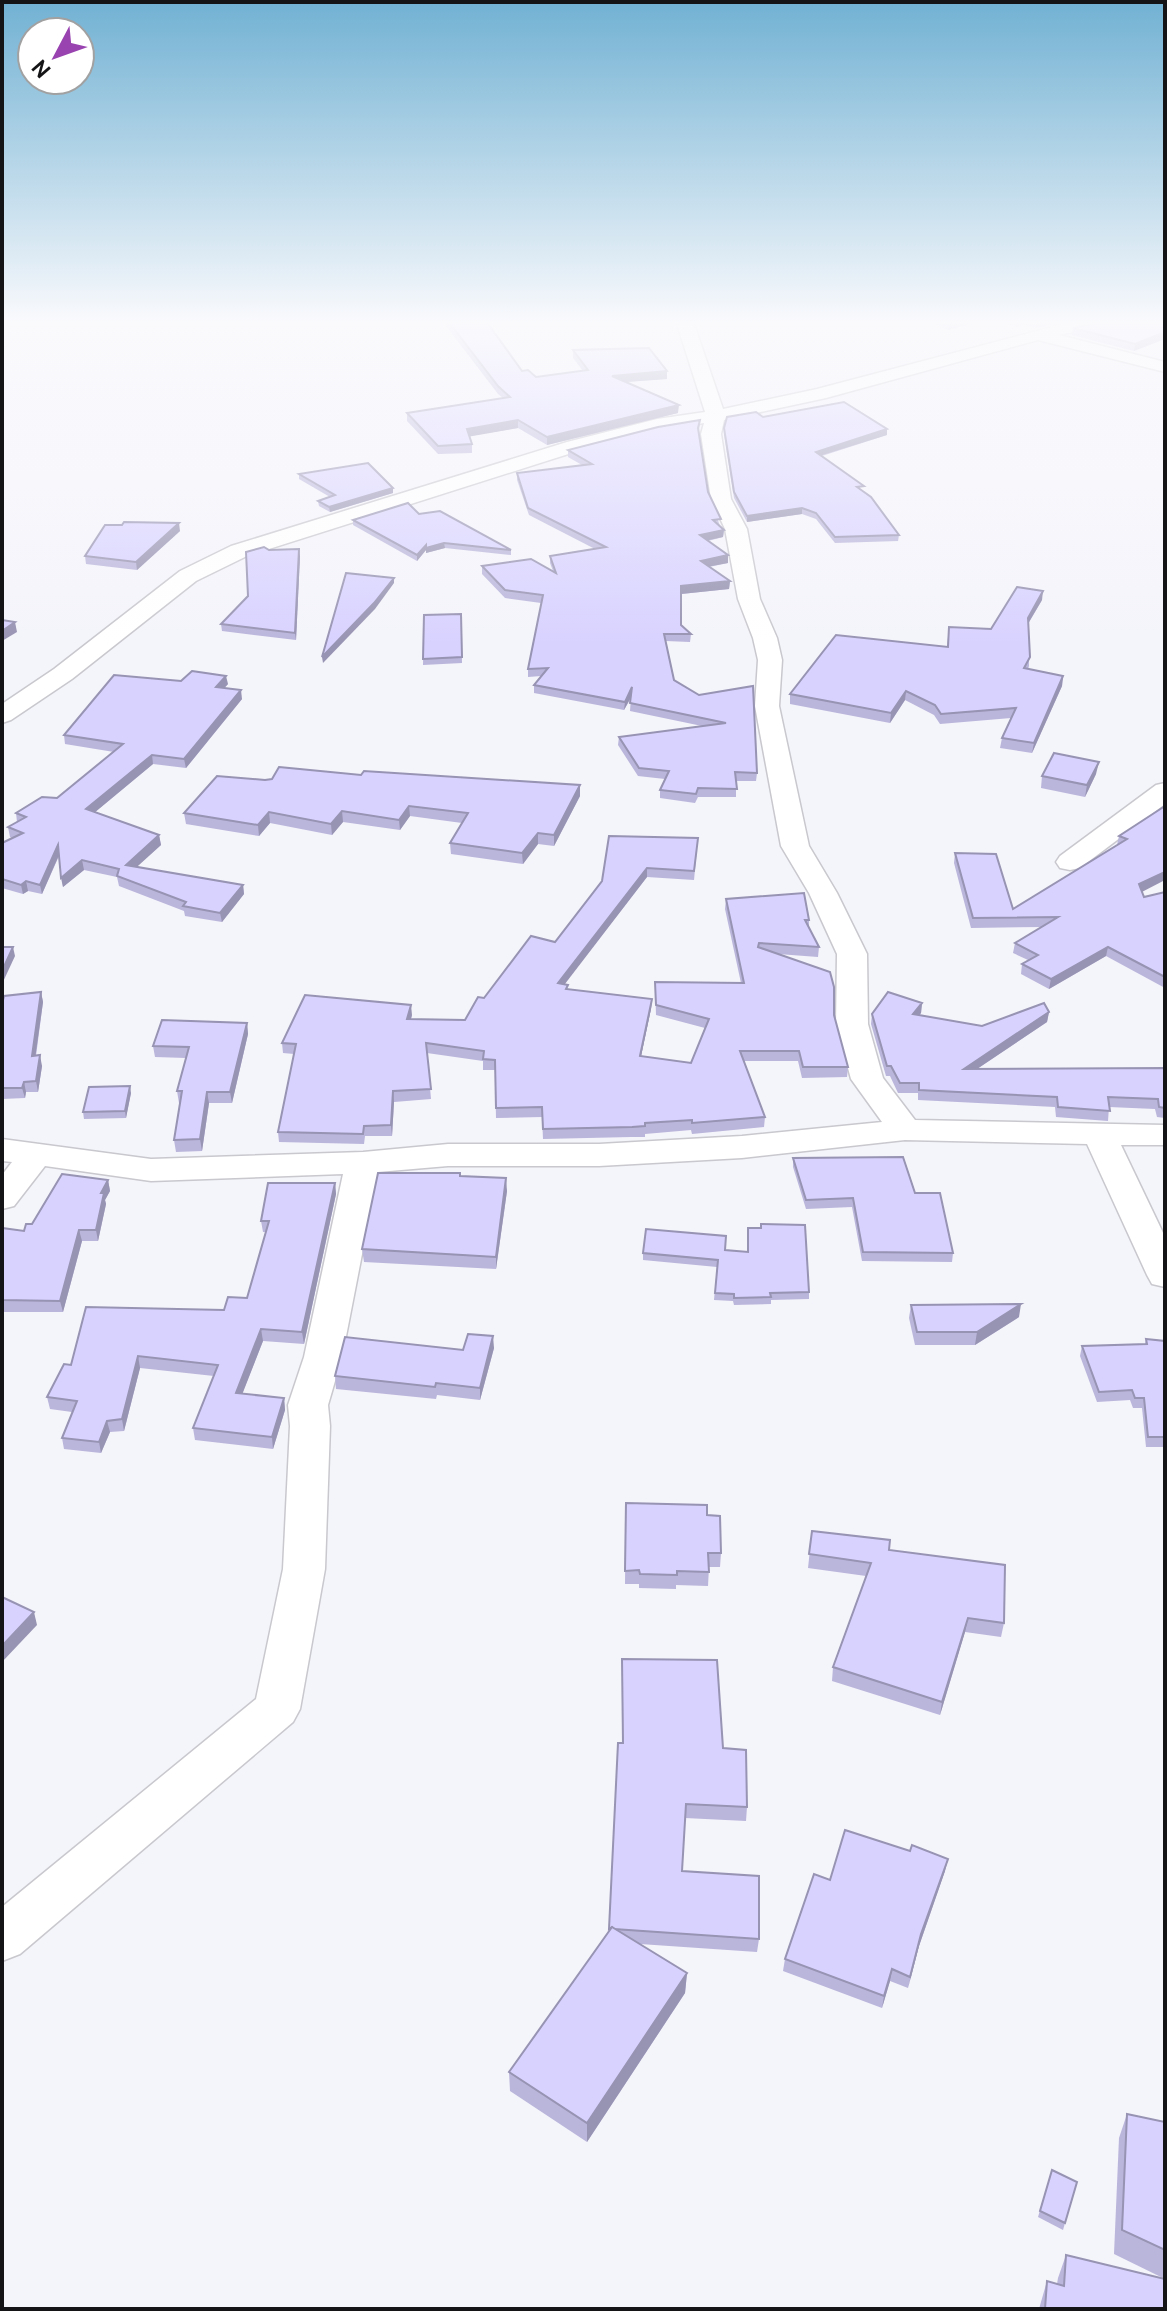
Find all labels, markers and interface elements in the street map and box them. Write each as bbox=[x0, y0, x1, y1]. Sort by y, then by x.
north arrow bbox=[16, 16, 96, 96]
text: N bbox=[26, 54, 57, 84]

